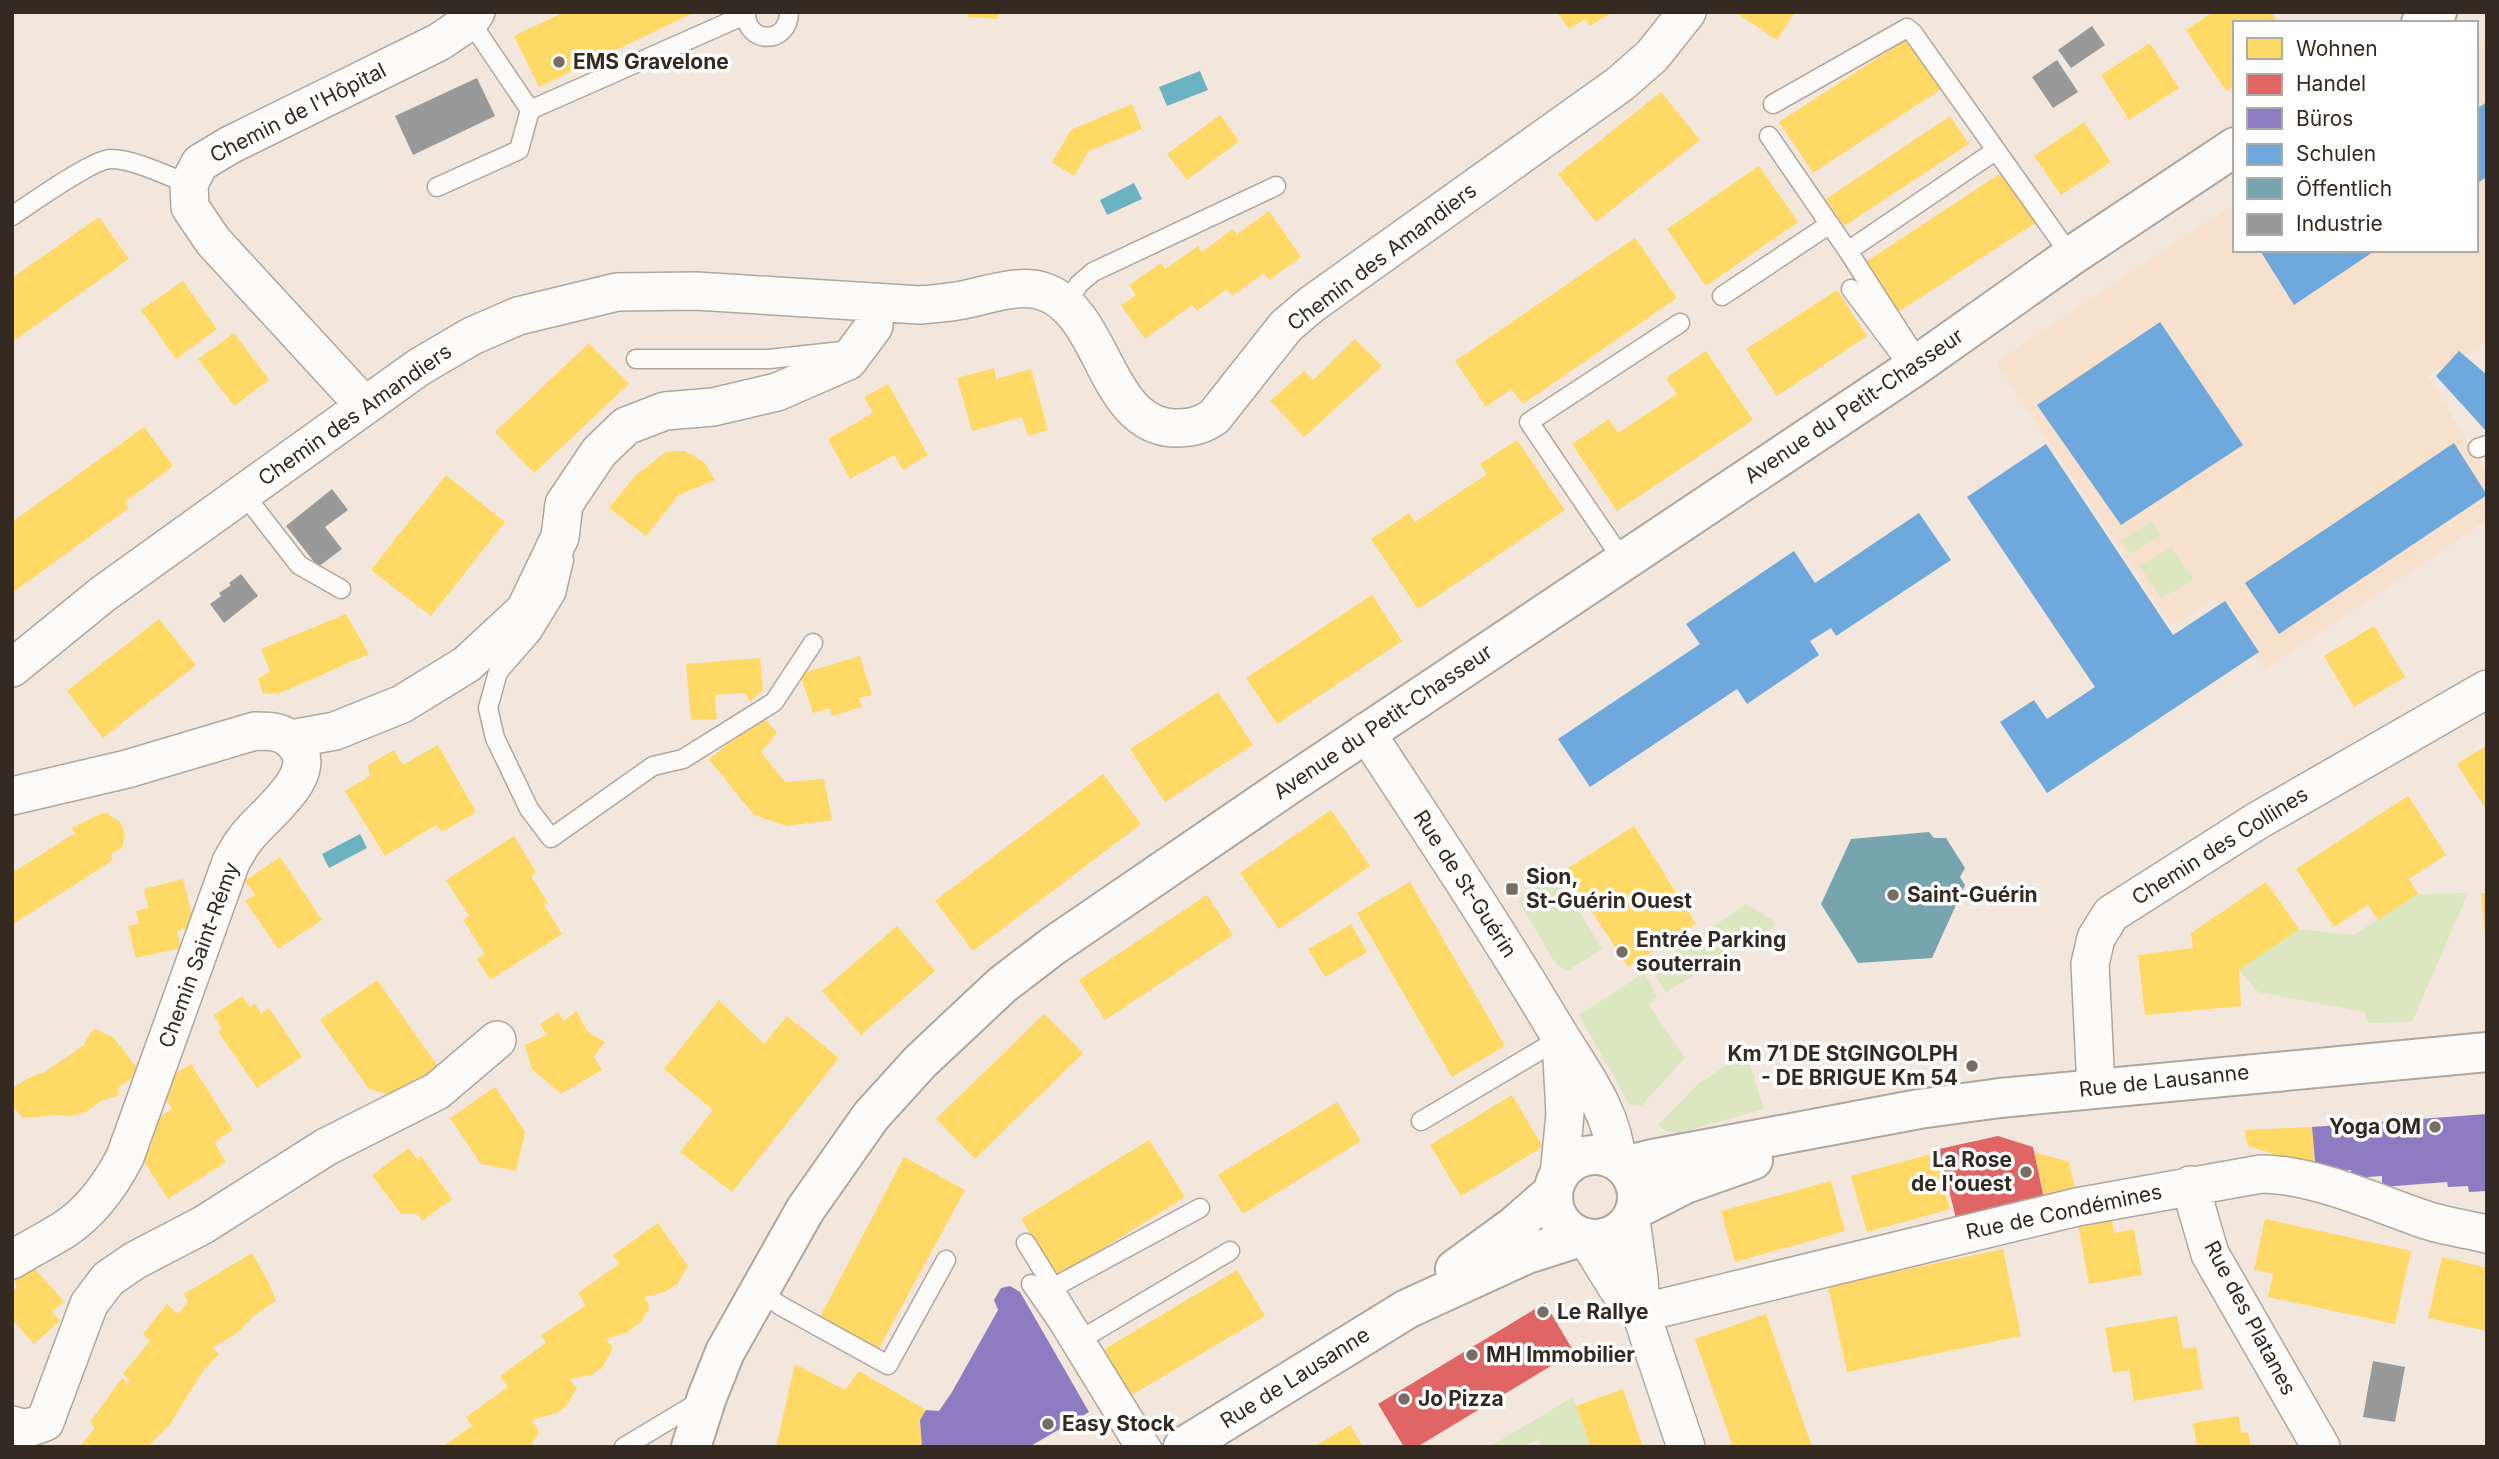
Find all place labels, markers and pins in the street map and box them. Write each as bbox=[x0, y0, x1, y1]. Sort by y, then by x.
place label: EMS Gravelone bbox=[573, 49, 729, 74]
marker: EMS Gravelone bbox=[551, 54, 567, 70]
place label: Sion, St-Guérin Ouest bbox=[1526, 864, 1692, 913]
marker: Sion, St-Guérin Ouest bbox=[1504, 881, 1520, 897]
place label: Saint-Guérin bbox=[1907, 882, 2038, 907]
marker: Saint-Guérin bbox=[1885, 887, 1901, 903]
place label: Entrée Parking souterrain bbox=[1636, 927, 1786, 976]
marker: Entrée Parking souterrain bbox=[1614, 944, 1630, 960]
place label: Km 71 DE StGINGOLPH - DE BRIGUE Km 54 bbox=[1727, 1041, 1958, 1090]
marker: Km 71 DE StGINGOLPH - DE BRIGUE Km 54 bbox=[1964, 1058, 1980, 1074]
place label: Yoga OM bbox=[2329, 1114, 2421, 1139]
marker: Yoga OM bbox=[2427, 1119, 2443, 1135]
place label: La Rose de l'ouest bbox=[1911, 1147, 2012, 1196]
marker: La Rose de l'ouest bbox=[2018, 1164, 2034, 1180]
place label: Le Rallye bbox=[1557, 1299, 1649, 1324]
marker: Le Rallye bbox=[1535, 1304, 1551, 1320]
place label: MH Immobilier bbox=[1486, 1342, 1635, 1367]
marker: MH Immobilier bbox=[1464, 1347, 1480, 1363]
place label: Jo Pizza bbox=[1418, 1386, 1504, 1411]
marker: Jo Pizza bbox=[1396, 1391, 1412, 1407]
place label: Easy Stock bbox=[1062, 1411, 1176, 1436]
marker: Easy Stock bbox=[1040, 1416, 1056, 1432]

